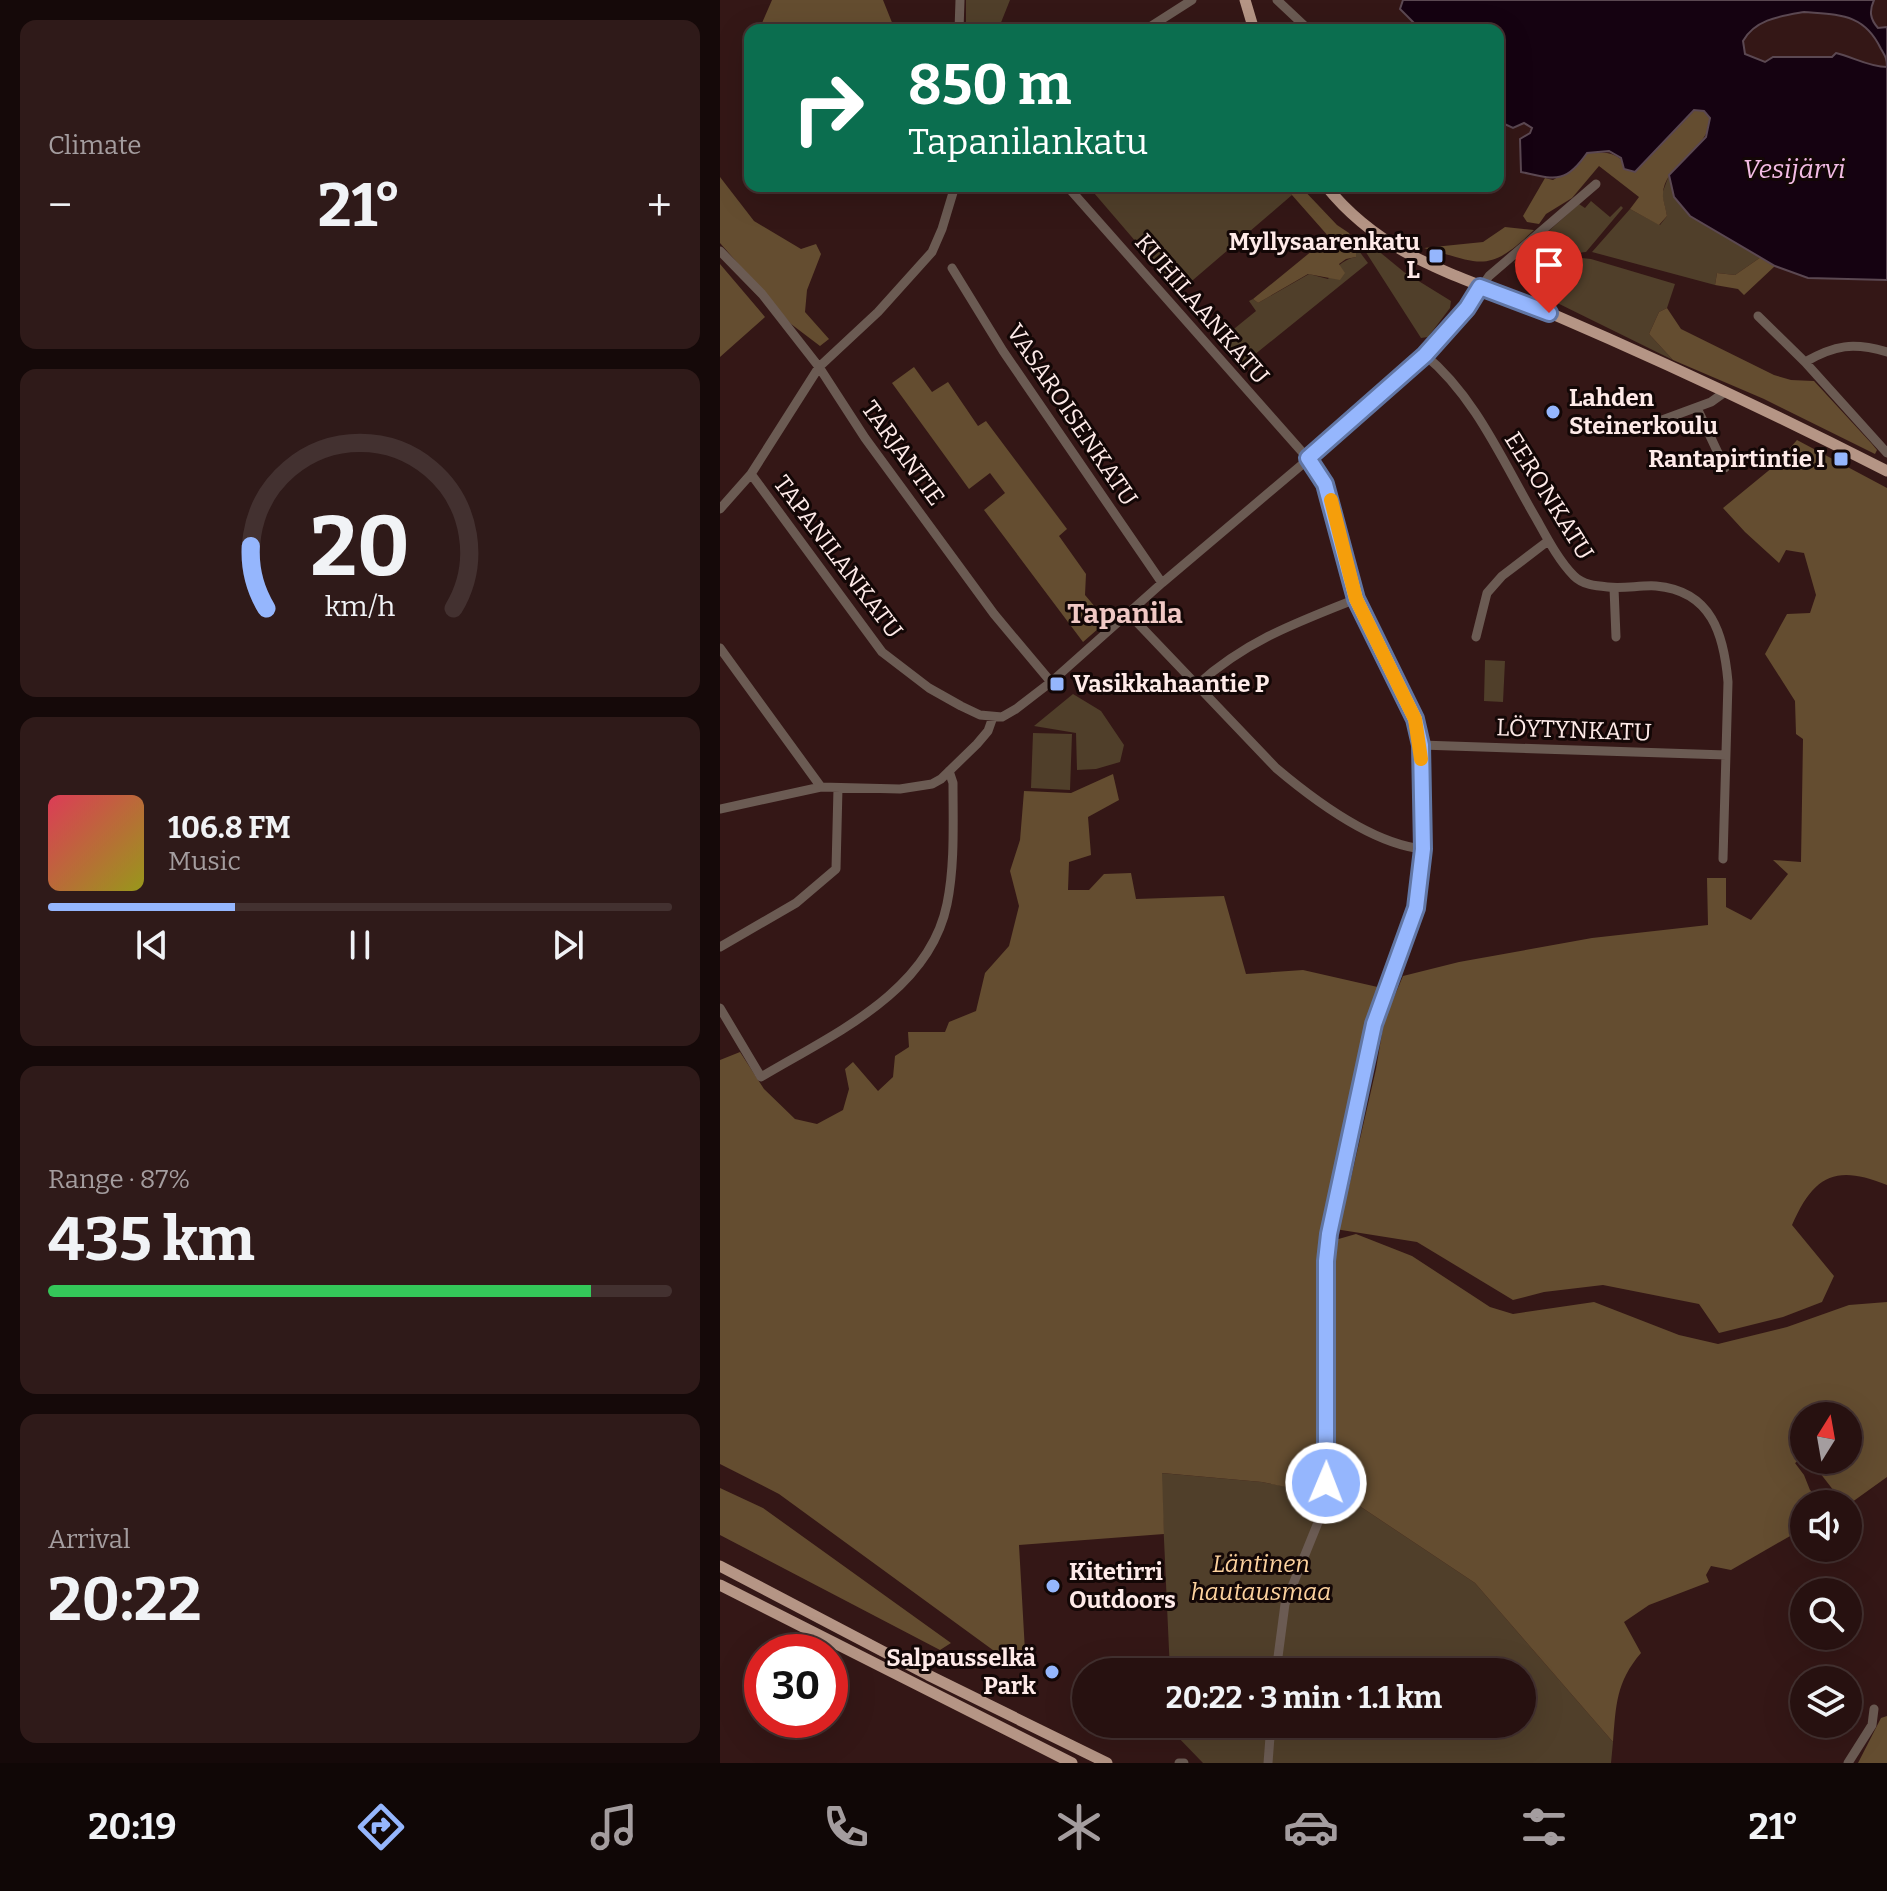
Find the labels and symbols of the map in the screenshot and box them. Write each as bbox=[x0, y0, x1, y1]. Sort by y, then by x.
water label: Vesijärvi bbox=[1743, 154, 1845, 185]
street label: KUHILAANKATU bbox=[1129, 228, 1275, 390]
place label: Myllysaarenkatu L bbox=[1229, 228, 1420, 284]
pin bbox=[1515, 231, 1583, 313]
marker: Myllysaarenkatu L bbox=[1427, 247, 1445, 265]
street label: VASAROISENKATU bbox=[1001, 319, 1143, 511]
place label: Lahden Steinerkoulu bbox=[1569, 384, 1718, 440]
street label: TARJANTIE bbox=[856, 395, 950, 511]
marker: Lahden Steinerkoulu bbox=[1544, 403, 1562, 421]
street label: EERONKATU bbox=[1499, 427, 1599, 565]
place label: Rantapirtintie I bbox=[1648, 445, 1825, 473]
marker: Rantapirtintie I bbox=[1832, 450, 1850, 468]
street label: TAPANILANKATU bbox=[768, 470, 908, 644]
district label: Tapanila bbox=[1067, 597, 1183, 630]
place label: Vasikkahaantie P bbox=[1073, 670, 1270, 698]
marker: Vasikkahaantie P bbox=[1048, 675, 1066, 693]
street label: LÖYTYNKATU bbox=[1496, 713, 1652, 747]
north arrow bbox=[1790, 1402, 1862, 1474]
position arrow bbox=[1284, 1441, 1368, 1525]
park label: Läntinen hautausmaa bbox=[1191, 1550, 1331, 1606]
place label: Kitetirri Outdoors bbox=[1069, 1558, 1176, 1614]
marker: Kitetirri Outdoors bbox=[1044, 1577, 1062, 1595]
speed limit sign: 30 bbox=[744, 1634, 848, 1738]
place label: Salpausselkä Park bbox=[886, 1644, 1037, 1700]
marker: Salpausselkä Park bbox=[1043, 1663, 1061, 1681]

